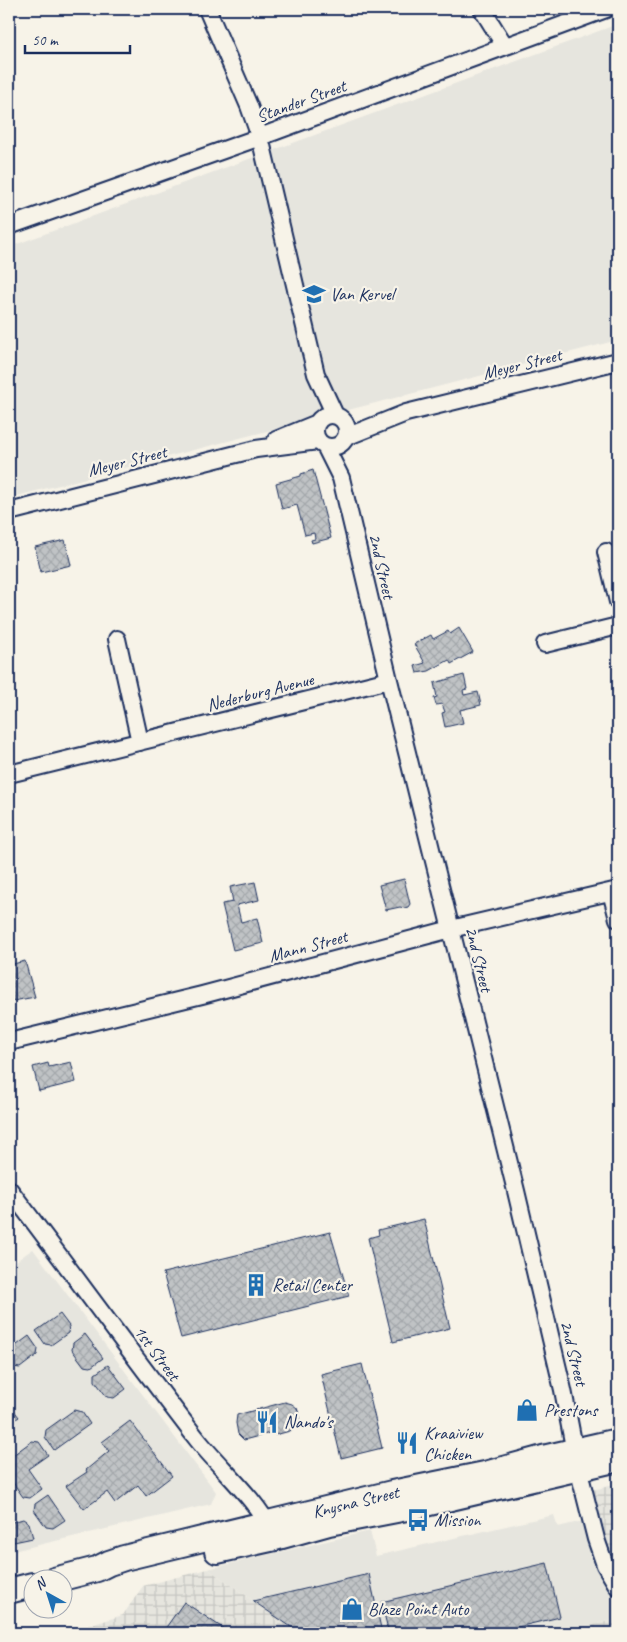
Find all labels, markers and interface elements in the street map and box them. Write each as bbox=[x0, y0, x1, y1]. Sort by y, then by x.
scale bar bbox=[25, 22, 130, 54]
text: 50 m bbox=[32, 31, 59, 50]
street label: Stander Street bbox=[253, 74, 351, 127]
school or university icon: Van Kervel bbox=[301, 281, 327, 307]
place label: Van Kervel bbox=[330, 283, 397, 305]
street label: Meyer Street bbox=[480, 343, 566, 384]
street label: Meyer Street bbox=[85, 440, 171, 481]
street label: 2nd Street bbox=[364, 531, 401, 603]
street label: Nederburg Avenue bbox=[204, 668, 317, 716]
street label: Mann Street bbox=[266, 924, 352, 967]
street label: 2nd Street bbox=[460, 924, 498, 996]
building icon: Retail Center bbox=[243, 1272, 269, 1298]
place label: Retail Center bbox=[272, 1274, 354, 1296]
street label: 2nd Street bbox=[555, 1318, 593, 1390]
street label: 1st Street bbox=[129, 1321, 186, 1387]
shop icon: Prestons bbox=[514, 1397, 540, 1423]
place label: Prestons bbox=[544, 1399, 599, 1421]
restaurant icon: Nando's bbox=[254, 1409, 280, 1435]
place label: Nando's bbox=[284, 1411, 334, 1433]
place label: Kraaiview Chicken bbox=[424, 1422, 484, 1465]
restaurant icon: Kraaiview Chicken bbox=[394, 1430, 420, 1456]
street label: Knysna Street bbox=[310, 1481, 403, 1523]
bus stop icon: Mission bbox=[405, 1507, 431, 1533]
place label: Mission bbox=[434, 1509, 482, 1531]
north arrow bbox=[22, 1570, 72, 1620]
text: N bbox=[31, 1573, 51, 1594]
shop icon: Blaze Point Auto bbox=[339, 1596, 365, 1622]
place label: Blaze Point Auto bbox=[368, 1598, 470, 1620]

